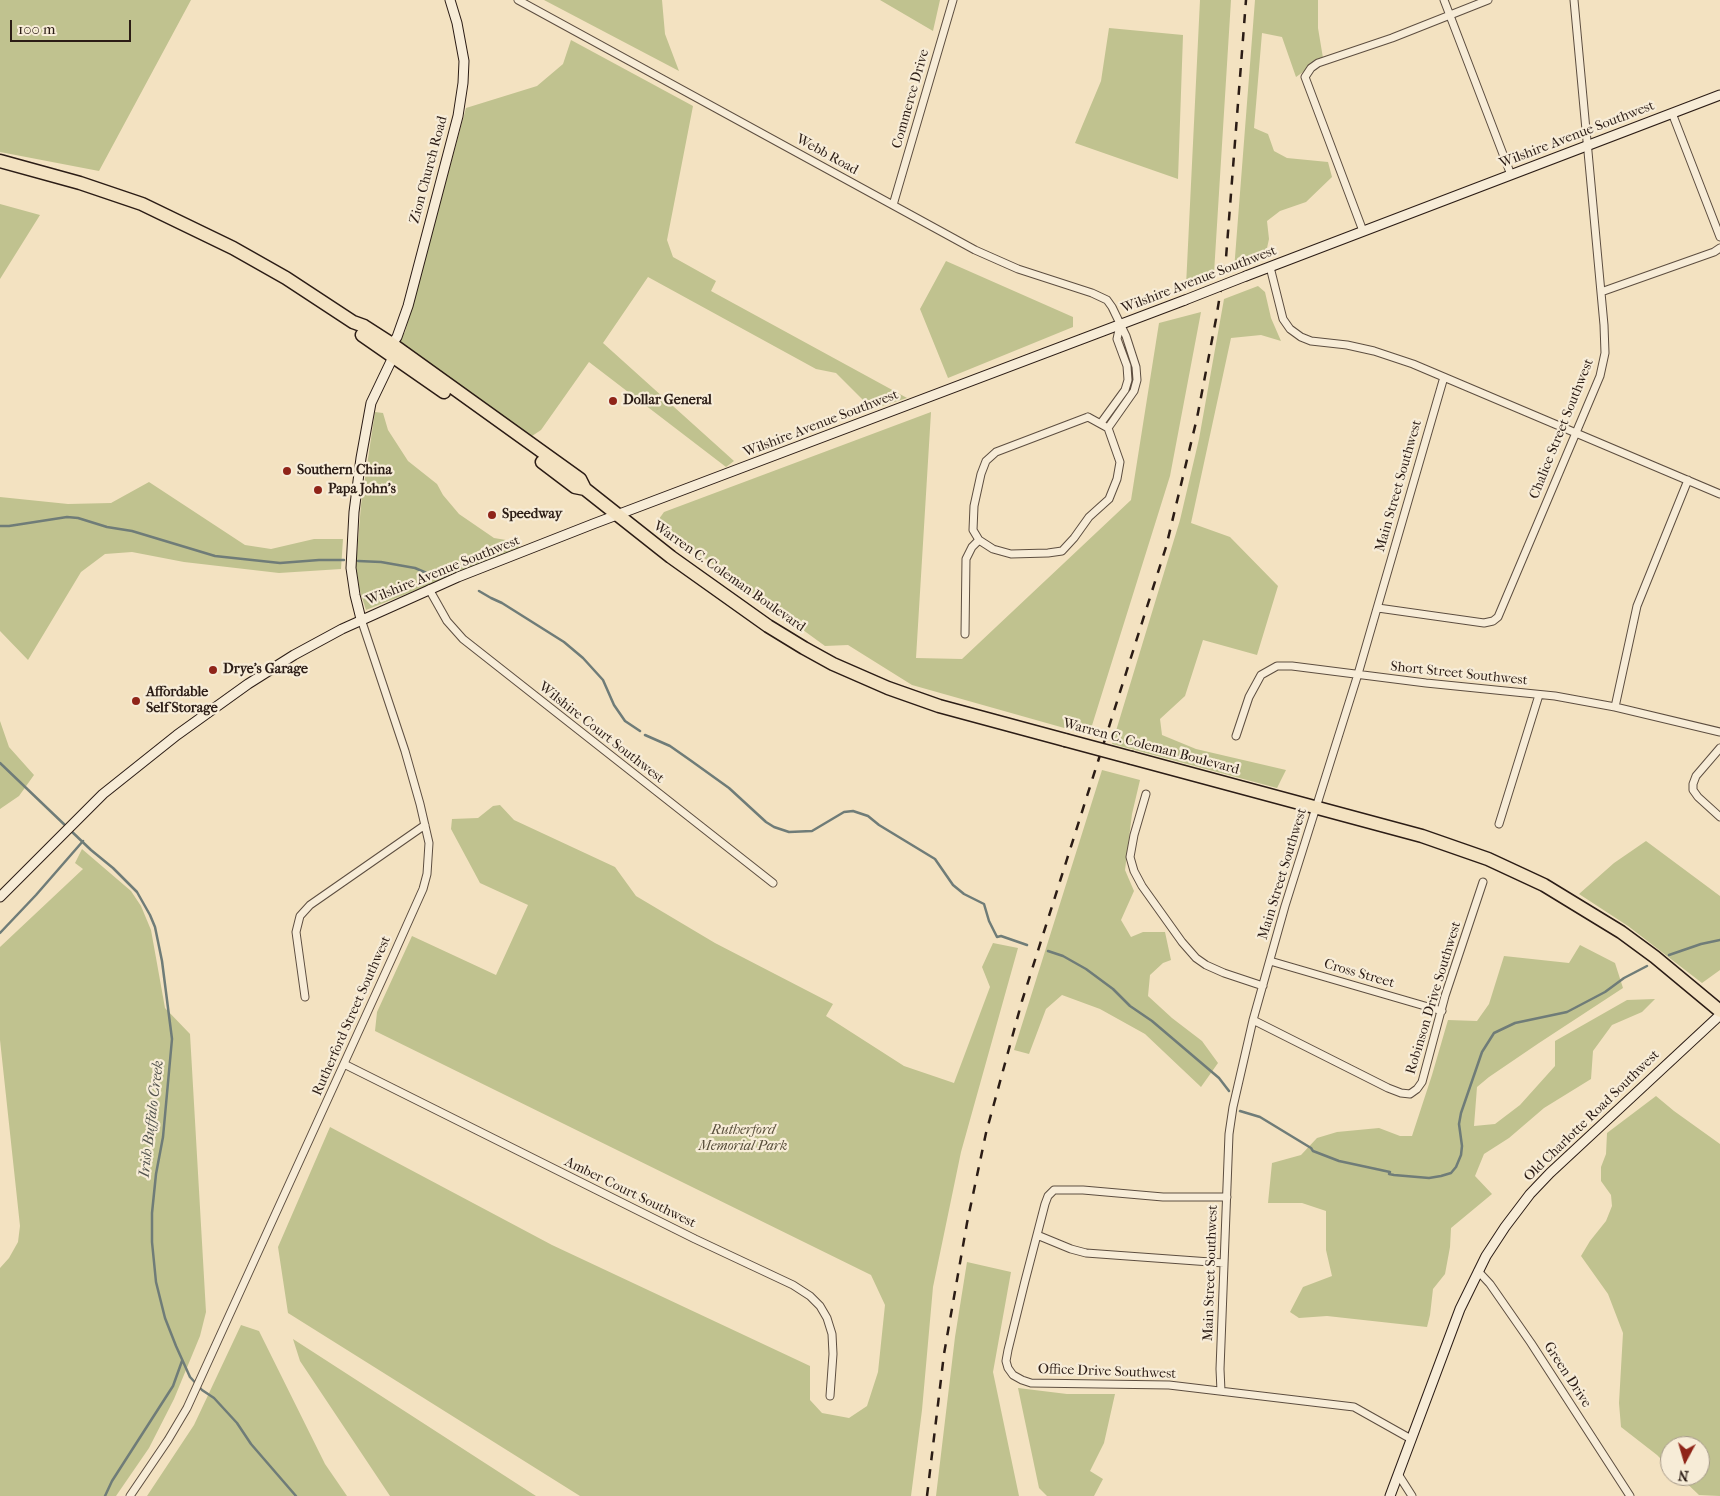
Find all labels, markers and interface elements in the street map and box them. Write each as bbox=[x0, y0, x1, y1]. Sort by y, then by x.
scale bar bbox=[12, 10, 134, 42]
text: 100 m bbox=[18, 20, 56, 38]
street label: Commerce Drive bbox=[889, 47, 933, 151]
street label: Wilshire Avenue Southwest bbox=[1497, 98, 1657, 172]
street label: Zion Church Road bbox=[407, 114, 451, 226]
street label: Webb Road bbox=[793, 131, 861, 179]
street label: Wilshire Avenue Southwest bbox=[1119, 243, 1279, 317]
street label: Chalice Street Southwest bbox=[1526, 356, 1598, 502]
street label: Wilshire Avenue Southwest bbox=[741, 387, 901, 461]
place label: Dollar General bbox=[623, 393, 712, 409]
marker: Dollar General bbox=[607, 395, 619, 407]
street label: Main Street Southwest bbox=[1372, 418, 1426, 554]
place label: Southern China bbox=[297, 463, 392, 479]
marker: Southern China bbox=[281, 465, 293, 477]
place label: Papa John's bbox=[328, 482, 396, 498]
marker: Papa John's bbox=[312, 484, 324, 496]
place label: Speedway bbox=[502, 507, 562, 523]
marker: Speedway bbox=[486, 509, 498, 521]
street label: Warren C. Coleman Boulevard bbox=[650, 518, 808, 636]
street label: Wilshire Avenue Southwest bbox=[364, 532, 522, 610]
street label: Short Street Southwest bbox=[1390, 658, 1528, 690]
place label: Drye's Garage bbox=[223, 662, 308, 678]
marker: Drye's Garage bbox=[207, 664, 219, 676]
street label: Wilshire Court Southwest bbox=[535, 679, 667, 787]
place label: Affordable Self Storage bbox=[146, 685, 218, 718]
marker: Affordable Self Storage bbox=[130, 695, 142, 707]
street label: Warren C. Coleman Boulevard bbox=[1061, 715, 1241, 779]
street label: Main Street Southwest bbox=[1255, 806, 1311, 942]
street label: Robinson Drive Southwest bbox=[1403, 920, 1465, 1076]
street label: Rutherford Street Southwest bbox=[309, 934, 395, 1098]
street label: Cross Street bbox=[1322, 956, 1396, 992]
street label: Old Charlotte Road Southwest bbox=[1521, 1047, 1663, 1185]
water label: Irish Buffalo Creek bbox=[136, 1059, 168, 1179]
park label: Rutherford Memorial Park bbox=[699, 1123, 787, 1156]
street label: Amber Court Southwest bbox=[562, 1154, 698, 1232]
street label: Main Street Southwest bbox=[1200, 1205, 1222, 1341]
street label: Green Drive bbox=[1540, 1339, 1594, 1411]
street label: Office Drive Southwest bbox=[1037, 1361, 1177, 1383]
north arrow bbox=[1660, 1436, 1710, 1486]
text: N bbox=[1677, 1466, 1690, 1484]

